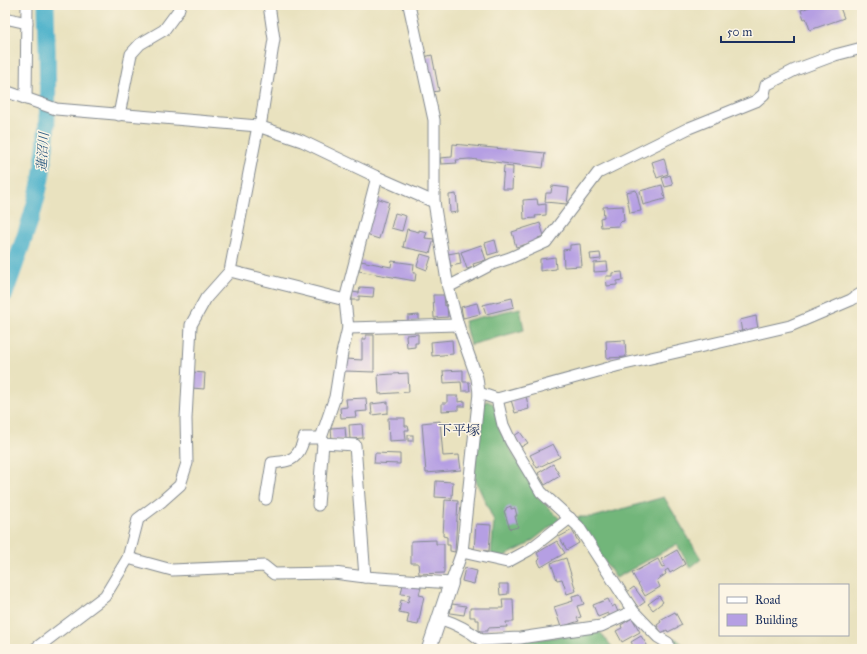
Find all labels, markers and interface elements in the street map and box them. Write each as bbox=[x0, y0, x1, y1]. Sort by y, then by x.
scale bar bbox=[721, 18, 794, 44]
text: 50 m bbox=[727, 25, 752, 39]
water label: 蓮沼川 bbox=[34, 130, 52, 172]
district label: 下平塚 bbox=[438, 422, 480, 439]
legend bbox=[719, 584, 849, 636]
text: Road bbox=[755, 593, 781, 607]
text: Building bbox=[755, 613, 798, 628]

